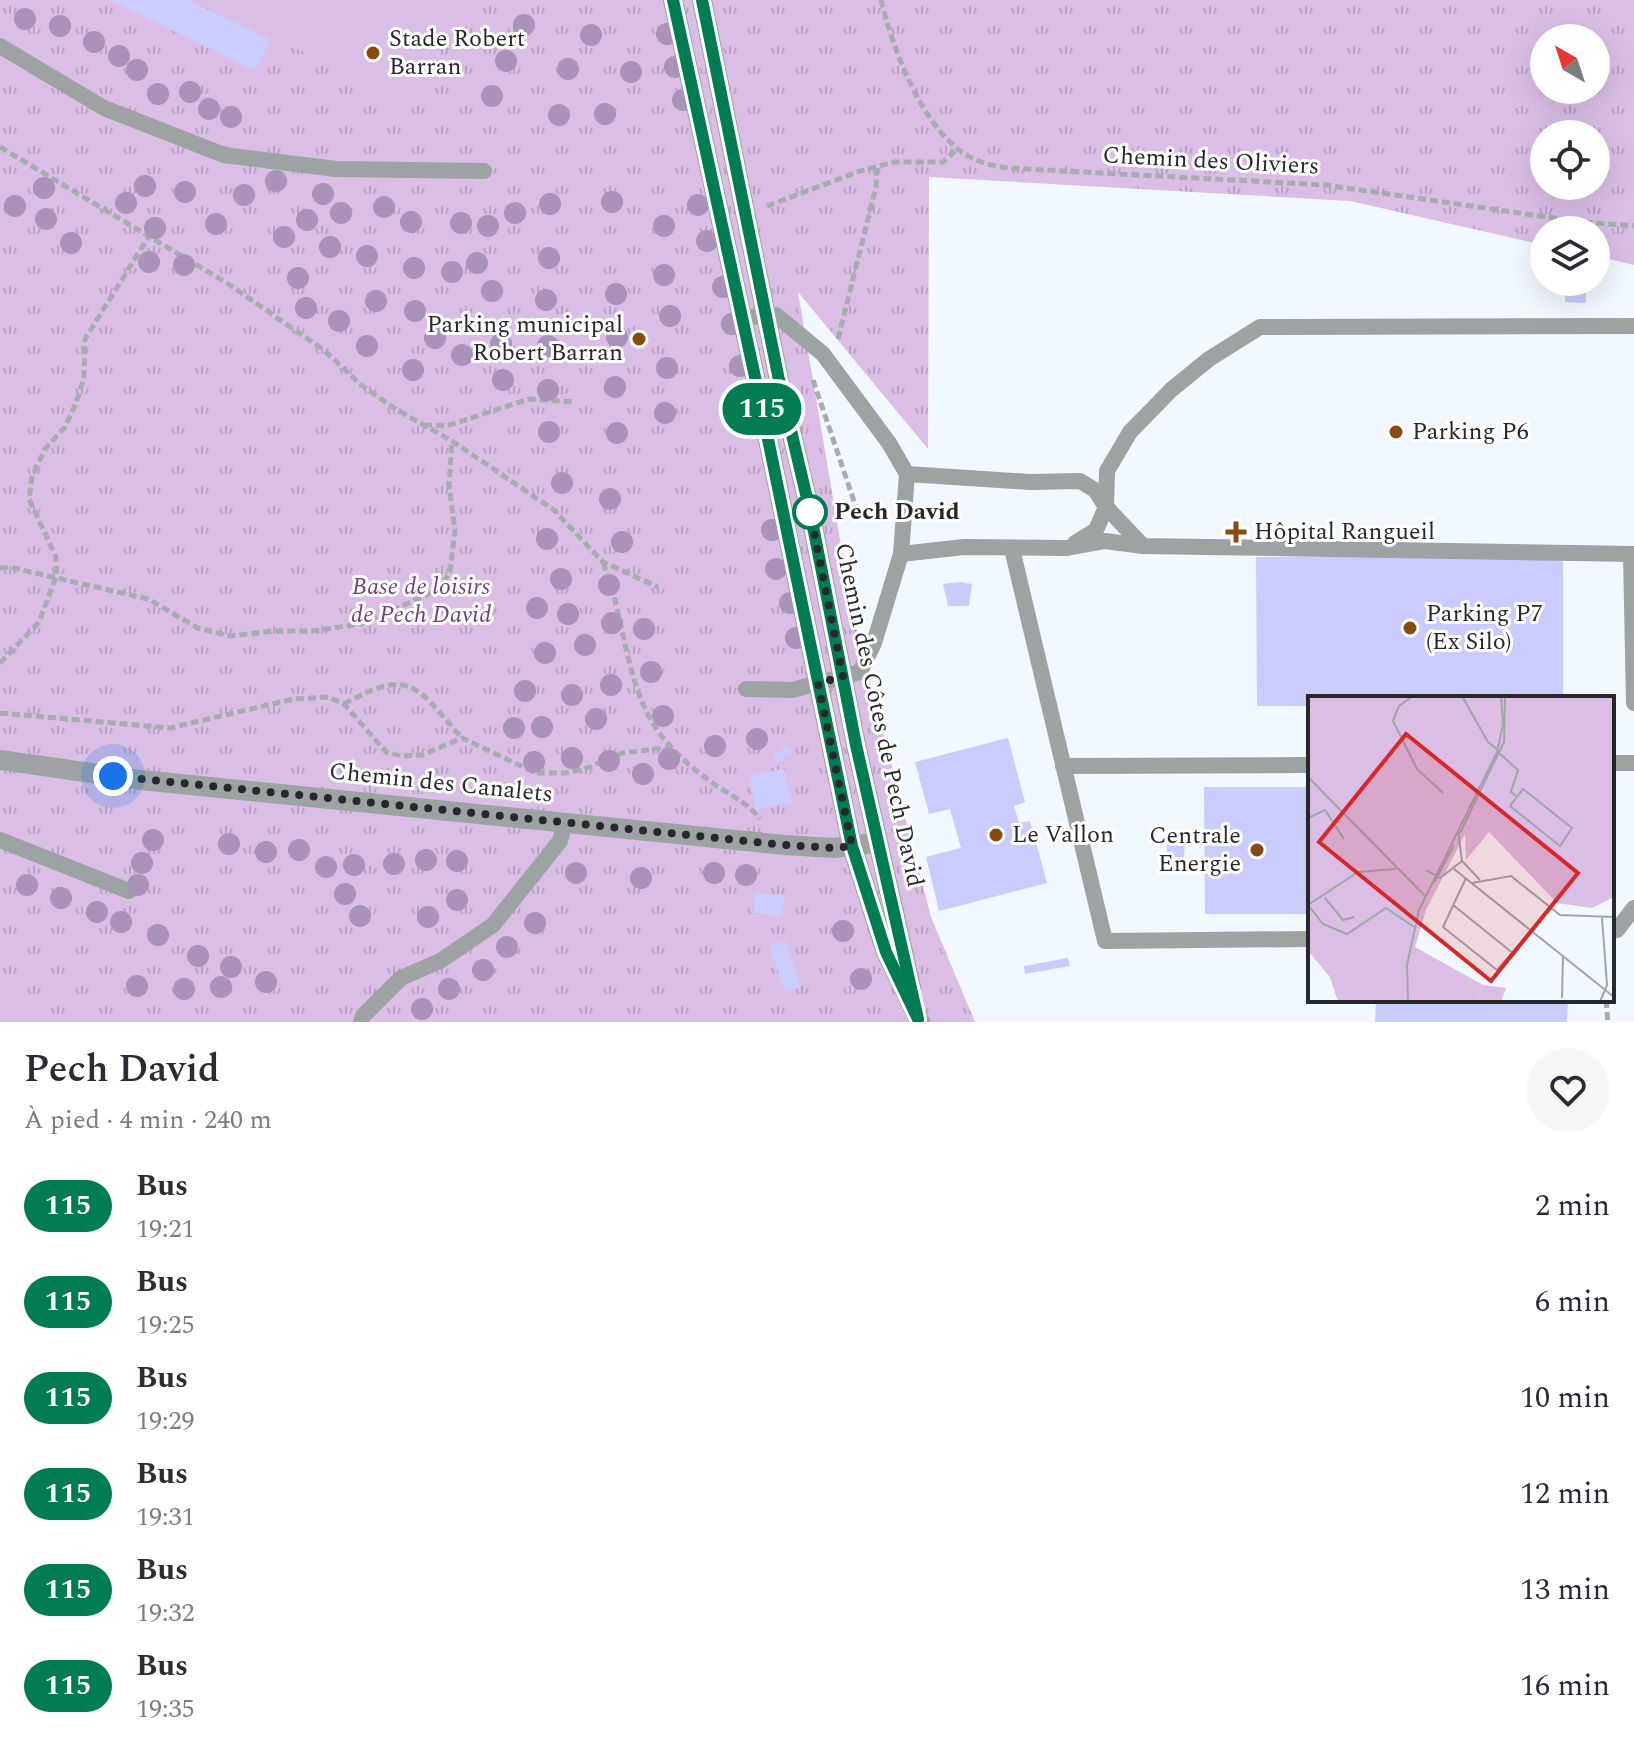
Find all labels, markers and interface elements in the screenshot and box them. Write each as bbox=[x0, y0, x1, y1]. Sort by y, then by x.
place label: Stade Robert Barran bbox=[389, 21, 525, 85]
north arrow bbox=[1530, 24, 1610, 104]
map controls bbox=[1530, 24, 1610, 296]
marker: Stade Robert Barran bbox=[364, 44, 382, 62]
button: locate bbox=[1530, 120, 1610, 200]
street label: Chemin des Oliviers bbox=[1102, 137, 1320, 185]
button: layers bbox=[1530, 216, 1610, 296]
place label: Parking municipal Robert Barran bbox=[427, 307, 623, 371]
marker: Parking municipal Robert Barran bbox=[630, 330, 648, 348]
line badge: 115 bbox=[716, 383, 808, 435]
text: 115 bbox=[738, 387, 786, 430]
place label: Parking P6 bbox=[1412, 414, 1529, 450]
marker: Parking P6 bbox=[1387, 423, 1405, 441]
place label: Pech David bbox=[834, 494, 960, 530]
marker: Pech David bbox=[793, 495, 827, 529]
place label: Hôpital Rangueil bbox=[1254, 514, 1435, 550]
marker: Hôpital Rangueil bbox=[1225, 521, 1247, 543]
street label: Chemin des Côtes de Pech David bbox=[825, 540, 933, 890]
park label: Base de loisirs de Pech David bbox=[351, 569, 491, 633]
place label: Parking P7 (Ex Silo) bbox=[1426, 596, 1543, 660]
marker: Parking P7 (Ex Silo) bbox=[1401, 619, 1419, 637]
inset map bbox=[1308, 696, 1614, 1002]
street label: Chemin des Canalets bbox=[327, 753, 555, 813]
your location bbox=[93, 756, 133, 796]
place label: Le Vallon bbox=[1012, 817, 1114, 853]
place label: Centrale Energie bbox=[1149, 818, 1241, 882]
marker: Le Vallon bbox=[987, 826, 1005, 844]
marker: Centrale Energie bbox=[1248, 841, 1266, 859]
text: Pech David bbox=[24, 1041, 220, 1099]
button: heart bbox=[1526, 1048, 1610, 1132]
text: À pied · 4 min · 240 m bbox=[24, 1100, 272, 1140]
text: Bus bbox=[136, 1163, 188, 1209]
text: 2 min bbox=[1535, 1183, 1610, 1229]
text: 115 bbox=[44, 1184, 92, 1227]
text: 19:21 bbox=[136, 1209, 195, 1249]
text: Bus bbox=[136, 1259, 188, 1305]
text: 6 min bbox=[1535, 1279, 1610, 1325]
text: 115 bbox=[44, 1280, 92, 1323]
text: 19:25 bbox=[136, 1305, 195, 1345]
text: Bus bbox=[136, 1355, 188, 1401]
text: 10 min bbox=[1520, 1375, 1610, 1421]
text: 115 bbox=[44, 1376, 92, 1419]
text: 19:29 bbox=[136, 1401, 195, 1441]
text: Bus bbox=[136, 1451, 188, 1497]
text: 12 min bbox=[1520, 1471, 1610, 1517]
text: 115 bbox=[44, 1472, 92, 1515]
text: 19:31 bbox=[136, 1497, 195, 1537]
text: Bus bbox=[136, 1547, 188, 1593]
text: 13 min bbox=[1520, 1567, 1610, 1613]
text: 115 bbox=[44, 1568, 92, 1611]
text: 19:32 bbox=[136, 1593, 195, 1633]
text: Bus bbox=[136, 1643, 188, 1689]
text: 16 min bbox=[1520, 1663, 1610, 1709]
text: 115 bbox=[44, 1664, 92, 1707]
text: 19:35 bbox=[136, 1689, 195, 1729]

